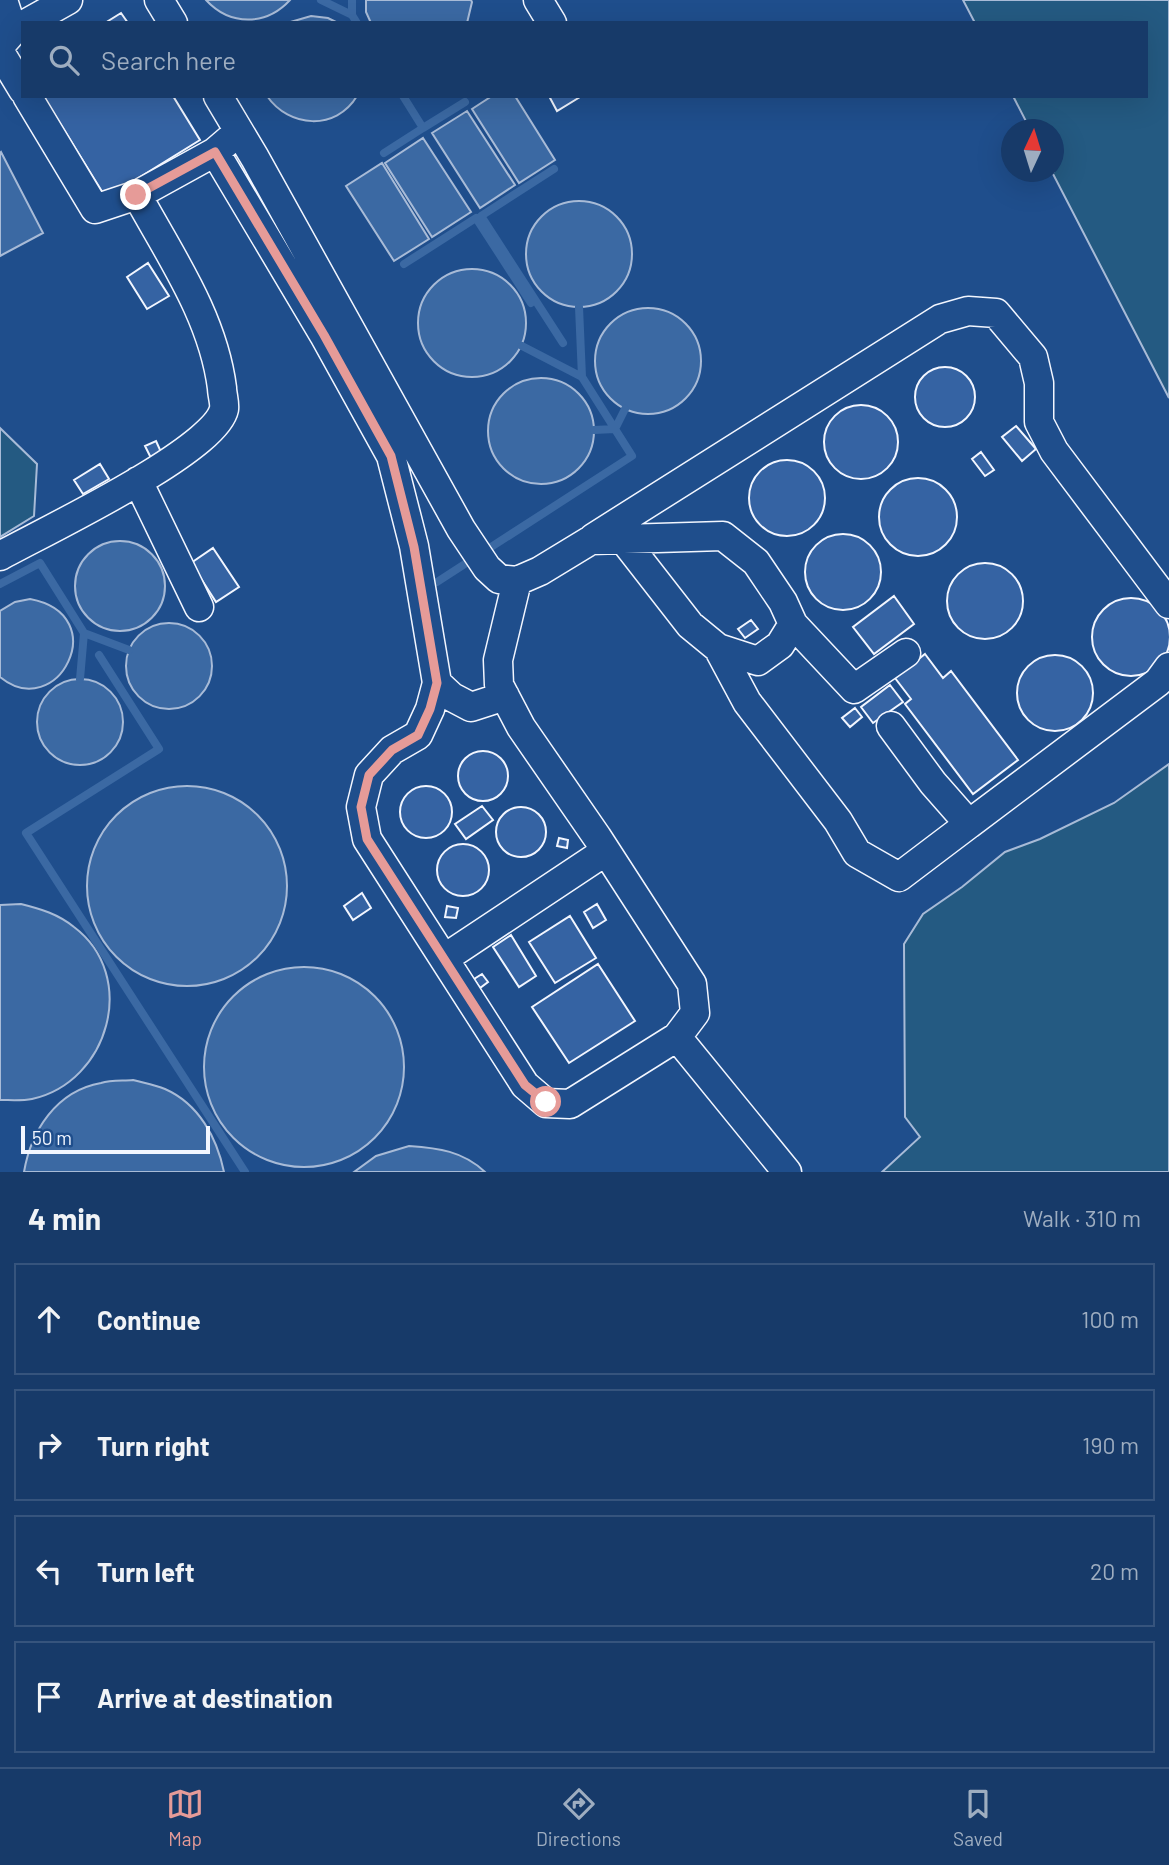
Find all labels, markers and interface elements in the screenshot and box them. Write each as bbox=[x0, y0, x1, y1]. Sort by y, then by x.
search box bbox=[21, 21, 1148, 98]
icon: search bbox=[45, 41, 83, 79]
text: Search here bbox=[101, 44, 236, 75]
north arrow bbox=[1001, 119, 1064, 182]
route end bbox=[120, 179, 151, 210]
route start bbox=[530, 1086, 561, 1117]
scale bar bbox=[21, 1123, 210, 1155]
text: 50 m bbox=[32, 1126, 72, 1149]
text: 4 min bbox=[28, 1200, 101, 1236]
text: Walk · 310 m bbox=[1023, 1204, 1141, 1232]
icon: ahead bbox=[30, 1300, 68, 1338]
text: Continue bbox=[97, 1304, 201, 1335]
text: 100 m bbox=[1081, 1305, 1139, 1333]
icon: right bbox=[30, 1426, 68, 1464]
text: Turn right bbox=[97, 1430, 210, 1461]
text: 190 m bbox=[1082, 1431, 1139, 1459]
icon: left bbox=[30, 1552, 68, 1590]
text: Turn left bbox=[97, 1556, 195, 1587]
text: 20 m bbox=[1090, 1557, 1139, 1585]
icon: arrive bbox=[30, 1678, 68, 1716]
text: Arrive at destination bbox=[97, 1682, 333, 1713]
tab: Map bbox=[166, 1785, 204, 1850]
tab: Directions bbox=[536, 1785, 621, 1850]
tab: Saved bbox=[953, 1785, 1003, 1850]

